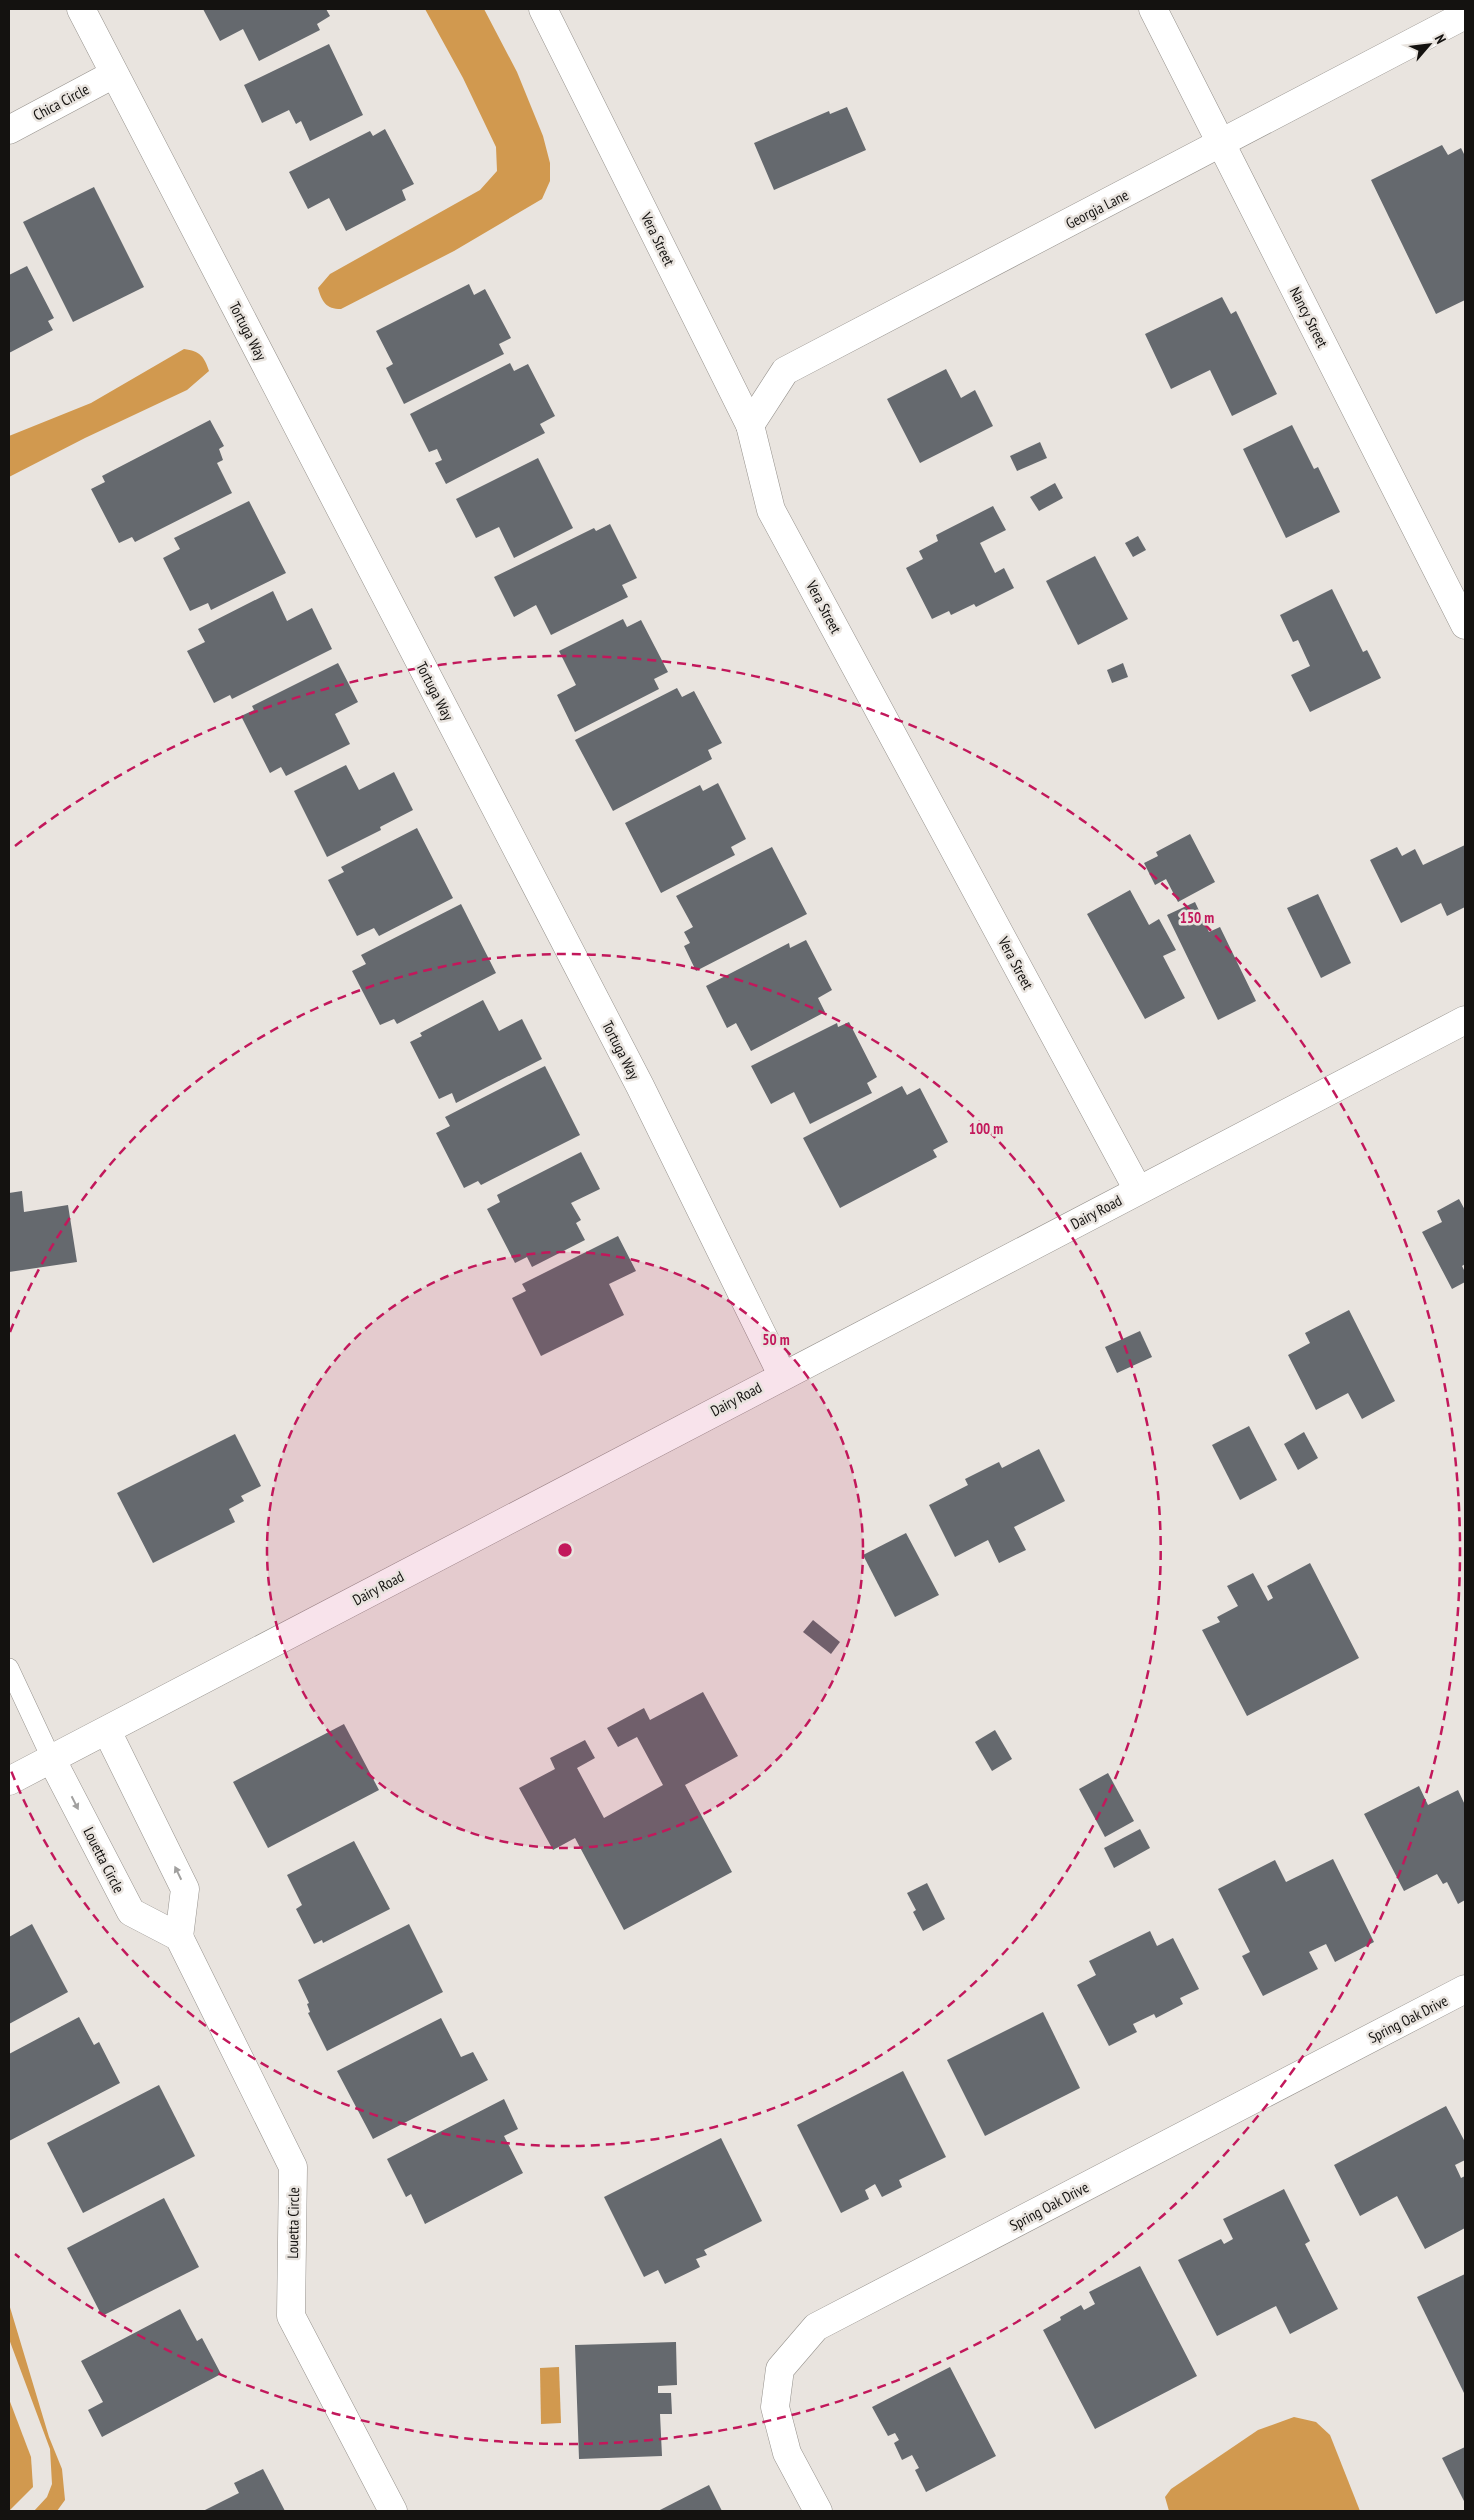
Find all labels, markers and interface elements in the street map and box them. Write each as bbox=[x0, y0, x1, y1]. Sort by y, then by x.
north arrow bbox=[1404, 20, 1454, 70]
text: N bbox=[1431, 31, 1450, 46]
street label: Chica Circle bbox=[30, 79, 92, 125]
street label: Georgia Lane bbox=[1062, 185, 1132, 233]
street label: Vera Street bbox=[637, 208, 679, 269]
street label: Nancy Street bbox=[1286, 284, 1332, 350]
street label: Tortuga Way bbox=[225, 298, 271, 364]
street label: Vera Street bbox=[802, 577, 846, 637]
street label: Tortuga Way bbox=[412, 658, 458, 724]
text: 150 m bbox=[1180, 908, 1214, 927]
street label: Vera Street bbox=[994, 933, 1038, 993]
street label: Tortuga Way bbox=[598, 1017, 644, 1083]
text: 100 m bbox=[969, 1119, 1003, 1138]
street label: Dairy Road bbox=[1067, 1191, 1125, 1233]
text: 50 m bbox=[762, 1330, 790, 1349]
street label: Dairy Road bbox=[707, 1378, 765, 1420]
centre of rings bbox=[556, 1541, 574, 1559]
street label: Dairy Road bbox=[349, 1567, 407, 1609]
one-way arrow bbox=[71, 1796, 79, 1811]
street label: Louetta Circle bbox=[79, 1824, 129, 1896]
one-way arrow bbox=[173, 1866, 181, 1880]
street label: Spring Oak Drive bbox=[1365, 1991, 1451, 2047]
street label: Spring Oak Drive bbox=[1006, 2177, 1092, 2235]
street label: Louetta Circle bbox=[283, 2187, 303, 2259]

